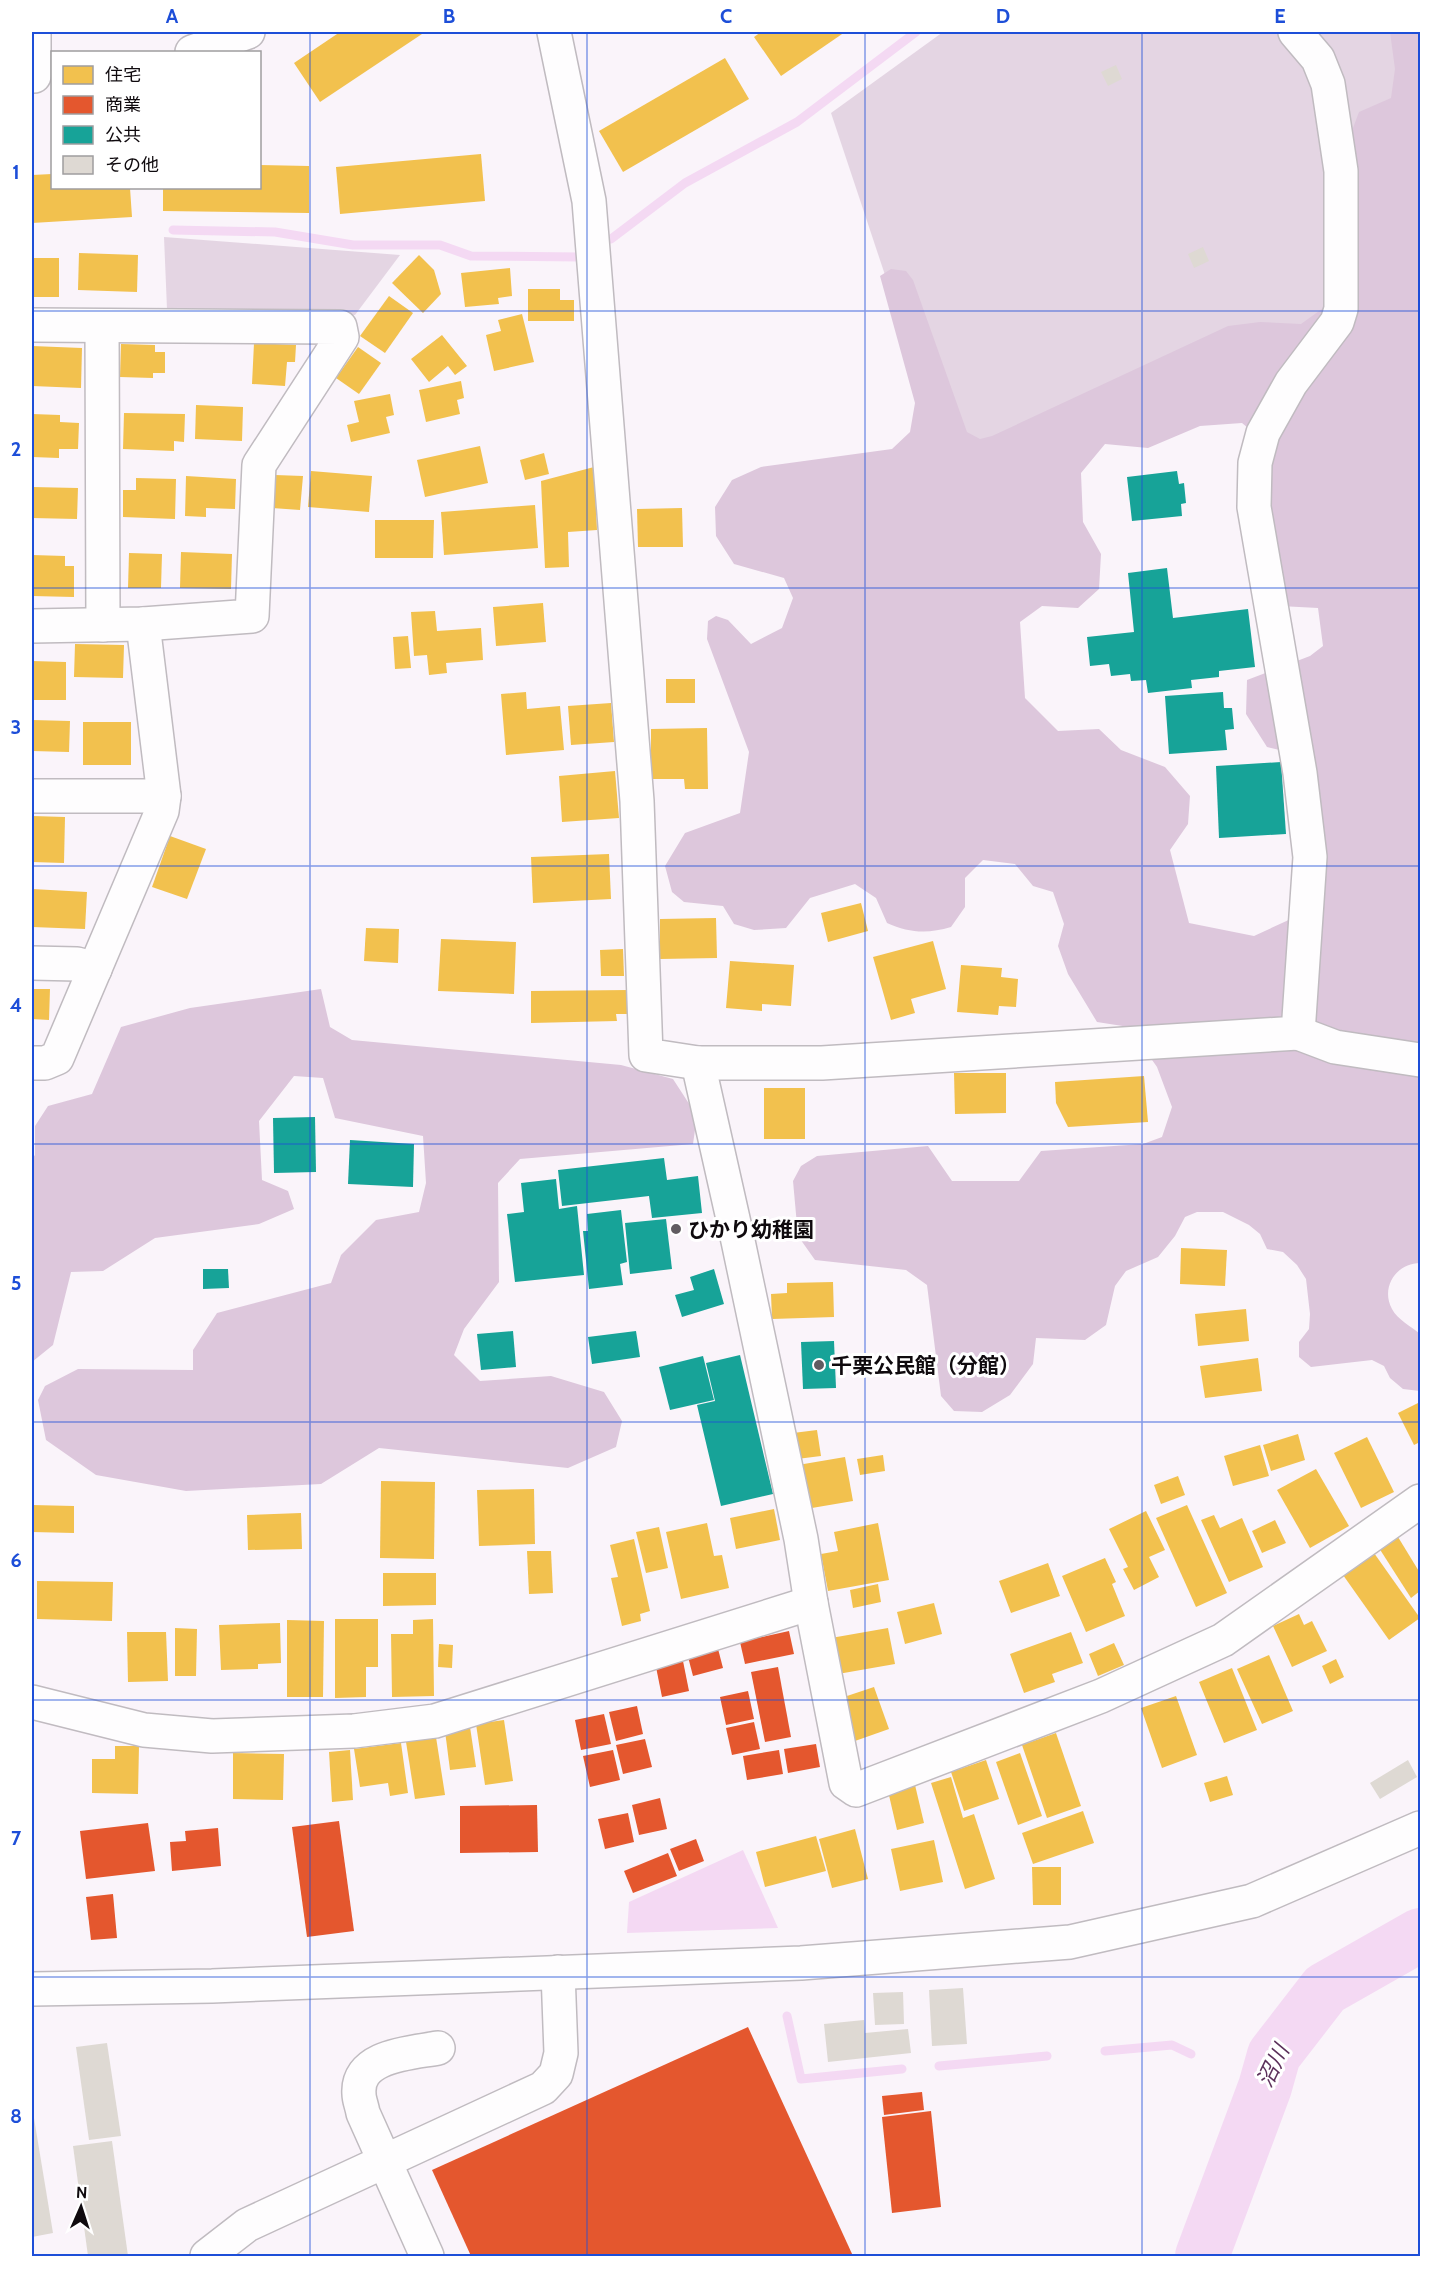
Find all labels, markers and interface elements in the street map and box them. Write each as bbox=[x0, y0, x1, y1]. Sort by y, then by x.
text: A bbox=[166, 4, 179, 28]
text: B bbox=[443, 4, 455, 28]
text: C bbox=[720, 4, 732, 28]
text: D bbox=[996, 4, 1010, 28]
text: E bbox=[1274, 4, 1286, 28]
legend bbox=[51, 51, 261, 189]
text: 住宅 bbox=[105, 64, 141, 86]
text: 商業 bbox=[105, 94, 141, 116]
text: 公共 bbox=[105, 124, 141, 146]
text: その他 bbox=[105, 154, 159, 176]
text: 1 bbox=[12, 160, 20, 184]
text: 2 bbox=[11, 437, 21, 461]
text: 3 bbox=[11, 715, 21, 739]
text: 4 bbox=[10, 993, 22, 1017]
place label: ひかり幼稚園 bbox=[688, 1217, 814, 1242]
marker: ひかり幼稚園 bbox=[669, 1222, 683, 1236]
text: 5 bbox=[11, 1271, 21, 1295]
place label: 千栗公民館（分館） bbox=[831, 1353, 1020, 1378]
marker: 千栗公民館（分館） bbox=[812, 1358, 826, 1372]
text: 6 bbox=[10, 1548, 22, 1572]
text: 7 bbox=[11, 1826, 22, 1850]
water label: 沼川 bbox=[1251, 2039, 1296, 2092]
text: 8 bbox=[10, 2104, 22, 2128]
north arrow bbox=[51, 2177, 111, 2237]
text: N bbox=[76, 2183, 88, 2202]

